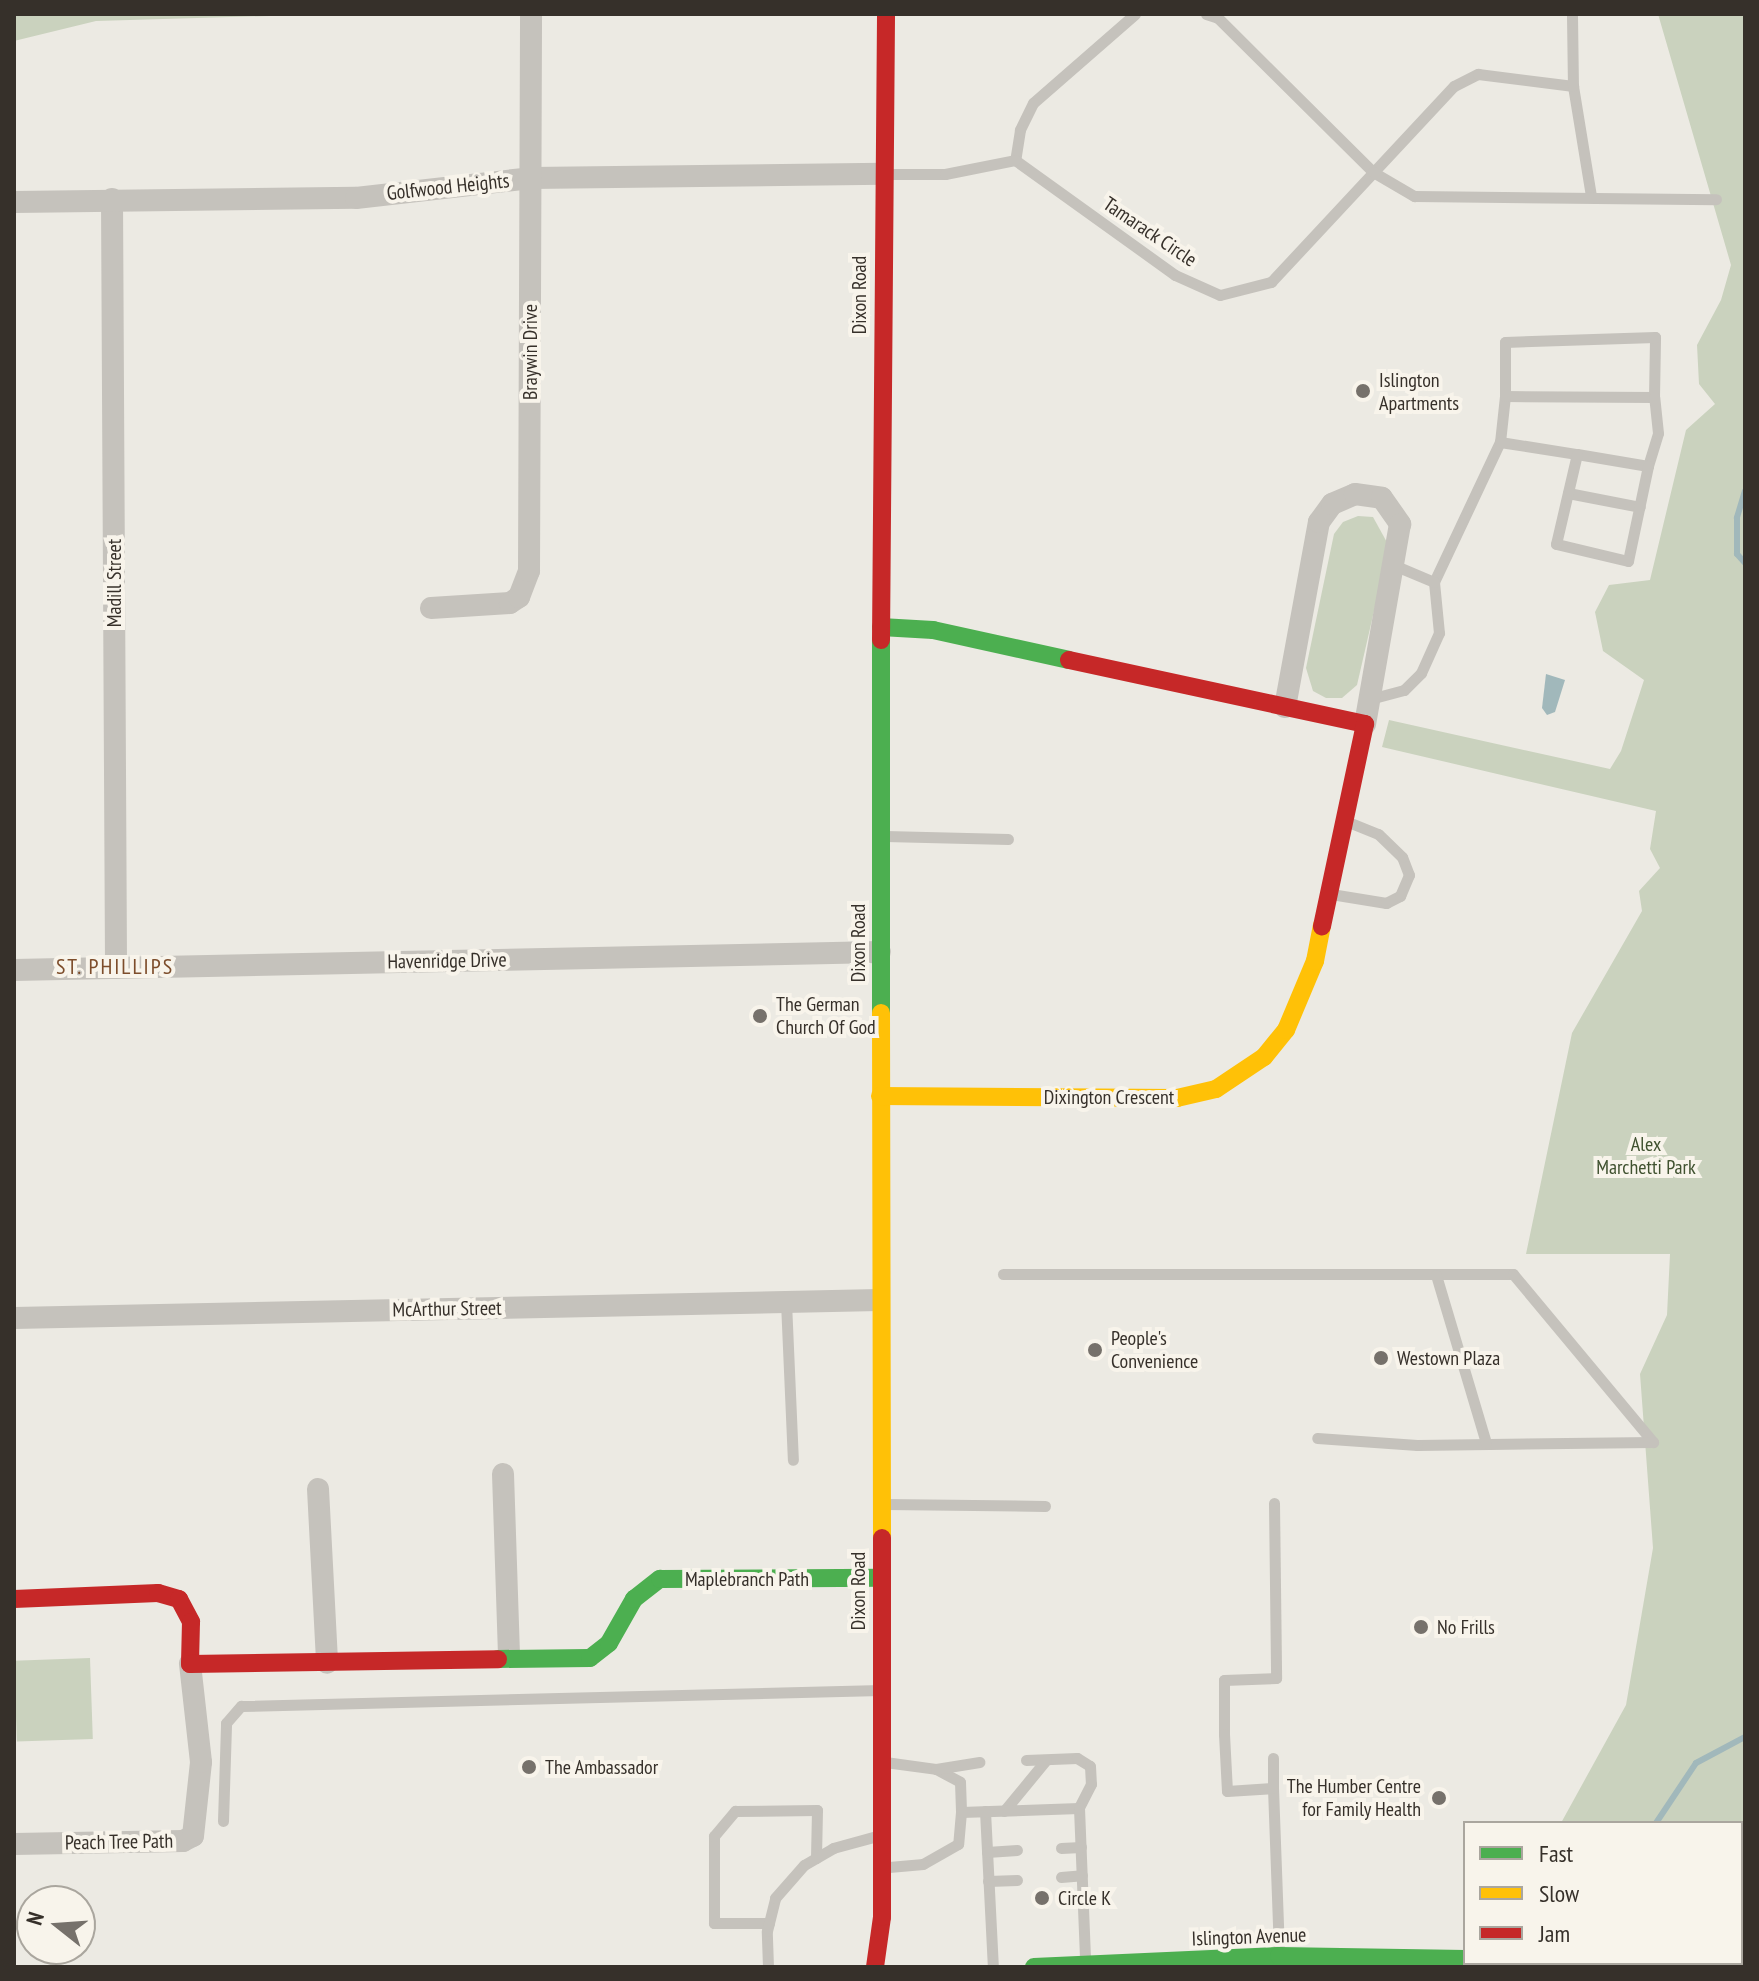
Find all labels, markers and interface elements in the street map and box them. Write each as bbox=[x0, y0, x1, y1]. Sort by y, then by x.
street label: Golfwood Heights bbox=[386, 169, 510, 205]
street label: Tamarack Circle bbox=[1099, 192, 1201, 272]
street label: Dixon Road bbox=[847, 256, 871, 334]
street label: Braywin Drive bbox=[518, 304, 542, 400]
place label: Islington Apartments bbox=[1379, 368, 1459, 415]
marker: Islington Apartments bbox=[1354, 382, 1372, 400]
street label: Madill Street bbox=[102, 539, 126, 627]
street label: Dixon Road bbox=[846, 904, 870, 982]
street label: Havenridge Drive bbox=[387, 948, 507, 974]
district label: ST. PHILLIPS bbox=[55, 954, 175, 980]
place label: The German Church Of God bbox=[776, 992, 876, 1039]
marker: The German Church Of God bbox=[751, 1007, 769, 1025]
street label: Dixington Crescent bbox=[1044, 1085, 1174, 1109]
park label: Alex Marchetti Park bbox=[1596, 1132, 1696, 1179]
street label: McArthur Street bbox=[392, 1296, 502, 1322]
place label: People's Convenience bbox=[1111, 1326, 1198, 1373]
marker: People's Convenience bbox=[1086, 1341, 1104, 1359]
place label: Westown Plaza bbox=[1397, 1346, 1500, 1370]
marker: Westown Plaza bbox=[1372, 1349, 1390, 1367]
street label: Dixon Road bbox=[846, 1552, 870, 1630]
street label: Maplebranch Path bbox=[685, 1567, 809, 1591]
place label: No Frills bbox=[1437, 1615, 1495, 1639]
marker: No Frills bbox=[1412, 1618, 1430, 1636]
place label: The Ambassador bbox=[545, 1755, 659, 1779]
marker: The Ambassador bbox=[520, 1758, 538, 1776]
place label: The Humber Centre for Family Health bbox=[1287, 1774, 1421, 1821]
marker: The Humber Centre for Family Health bbox=[1428, 1787, 1450, 1809]
legend bbox=[1463, 1821, 1743, 1965]
street label: Peach Tree Path bbox=[64, 1829, 174, 1855]
text: Fast bbox=[1539, 1838, 1573, 1869]
text: Slow bbox=[1539, 1878, 1579, 1909]
north arrow bbox=[16, 1885, 96, 1965]
place label: Circle K bbox=[1058, 1886, 1111, 1910]
marker: Circle K bbox=[1033, 1889, 1051, 1907]
text: N bbox=[20, 1909, 50, 1928]
text: Jam bbox=[1539, 1918, 1570, 1949]
street label: Islington Avenue bbox=[1191, 1923, 1307, 1951]

